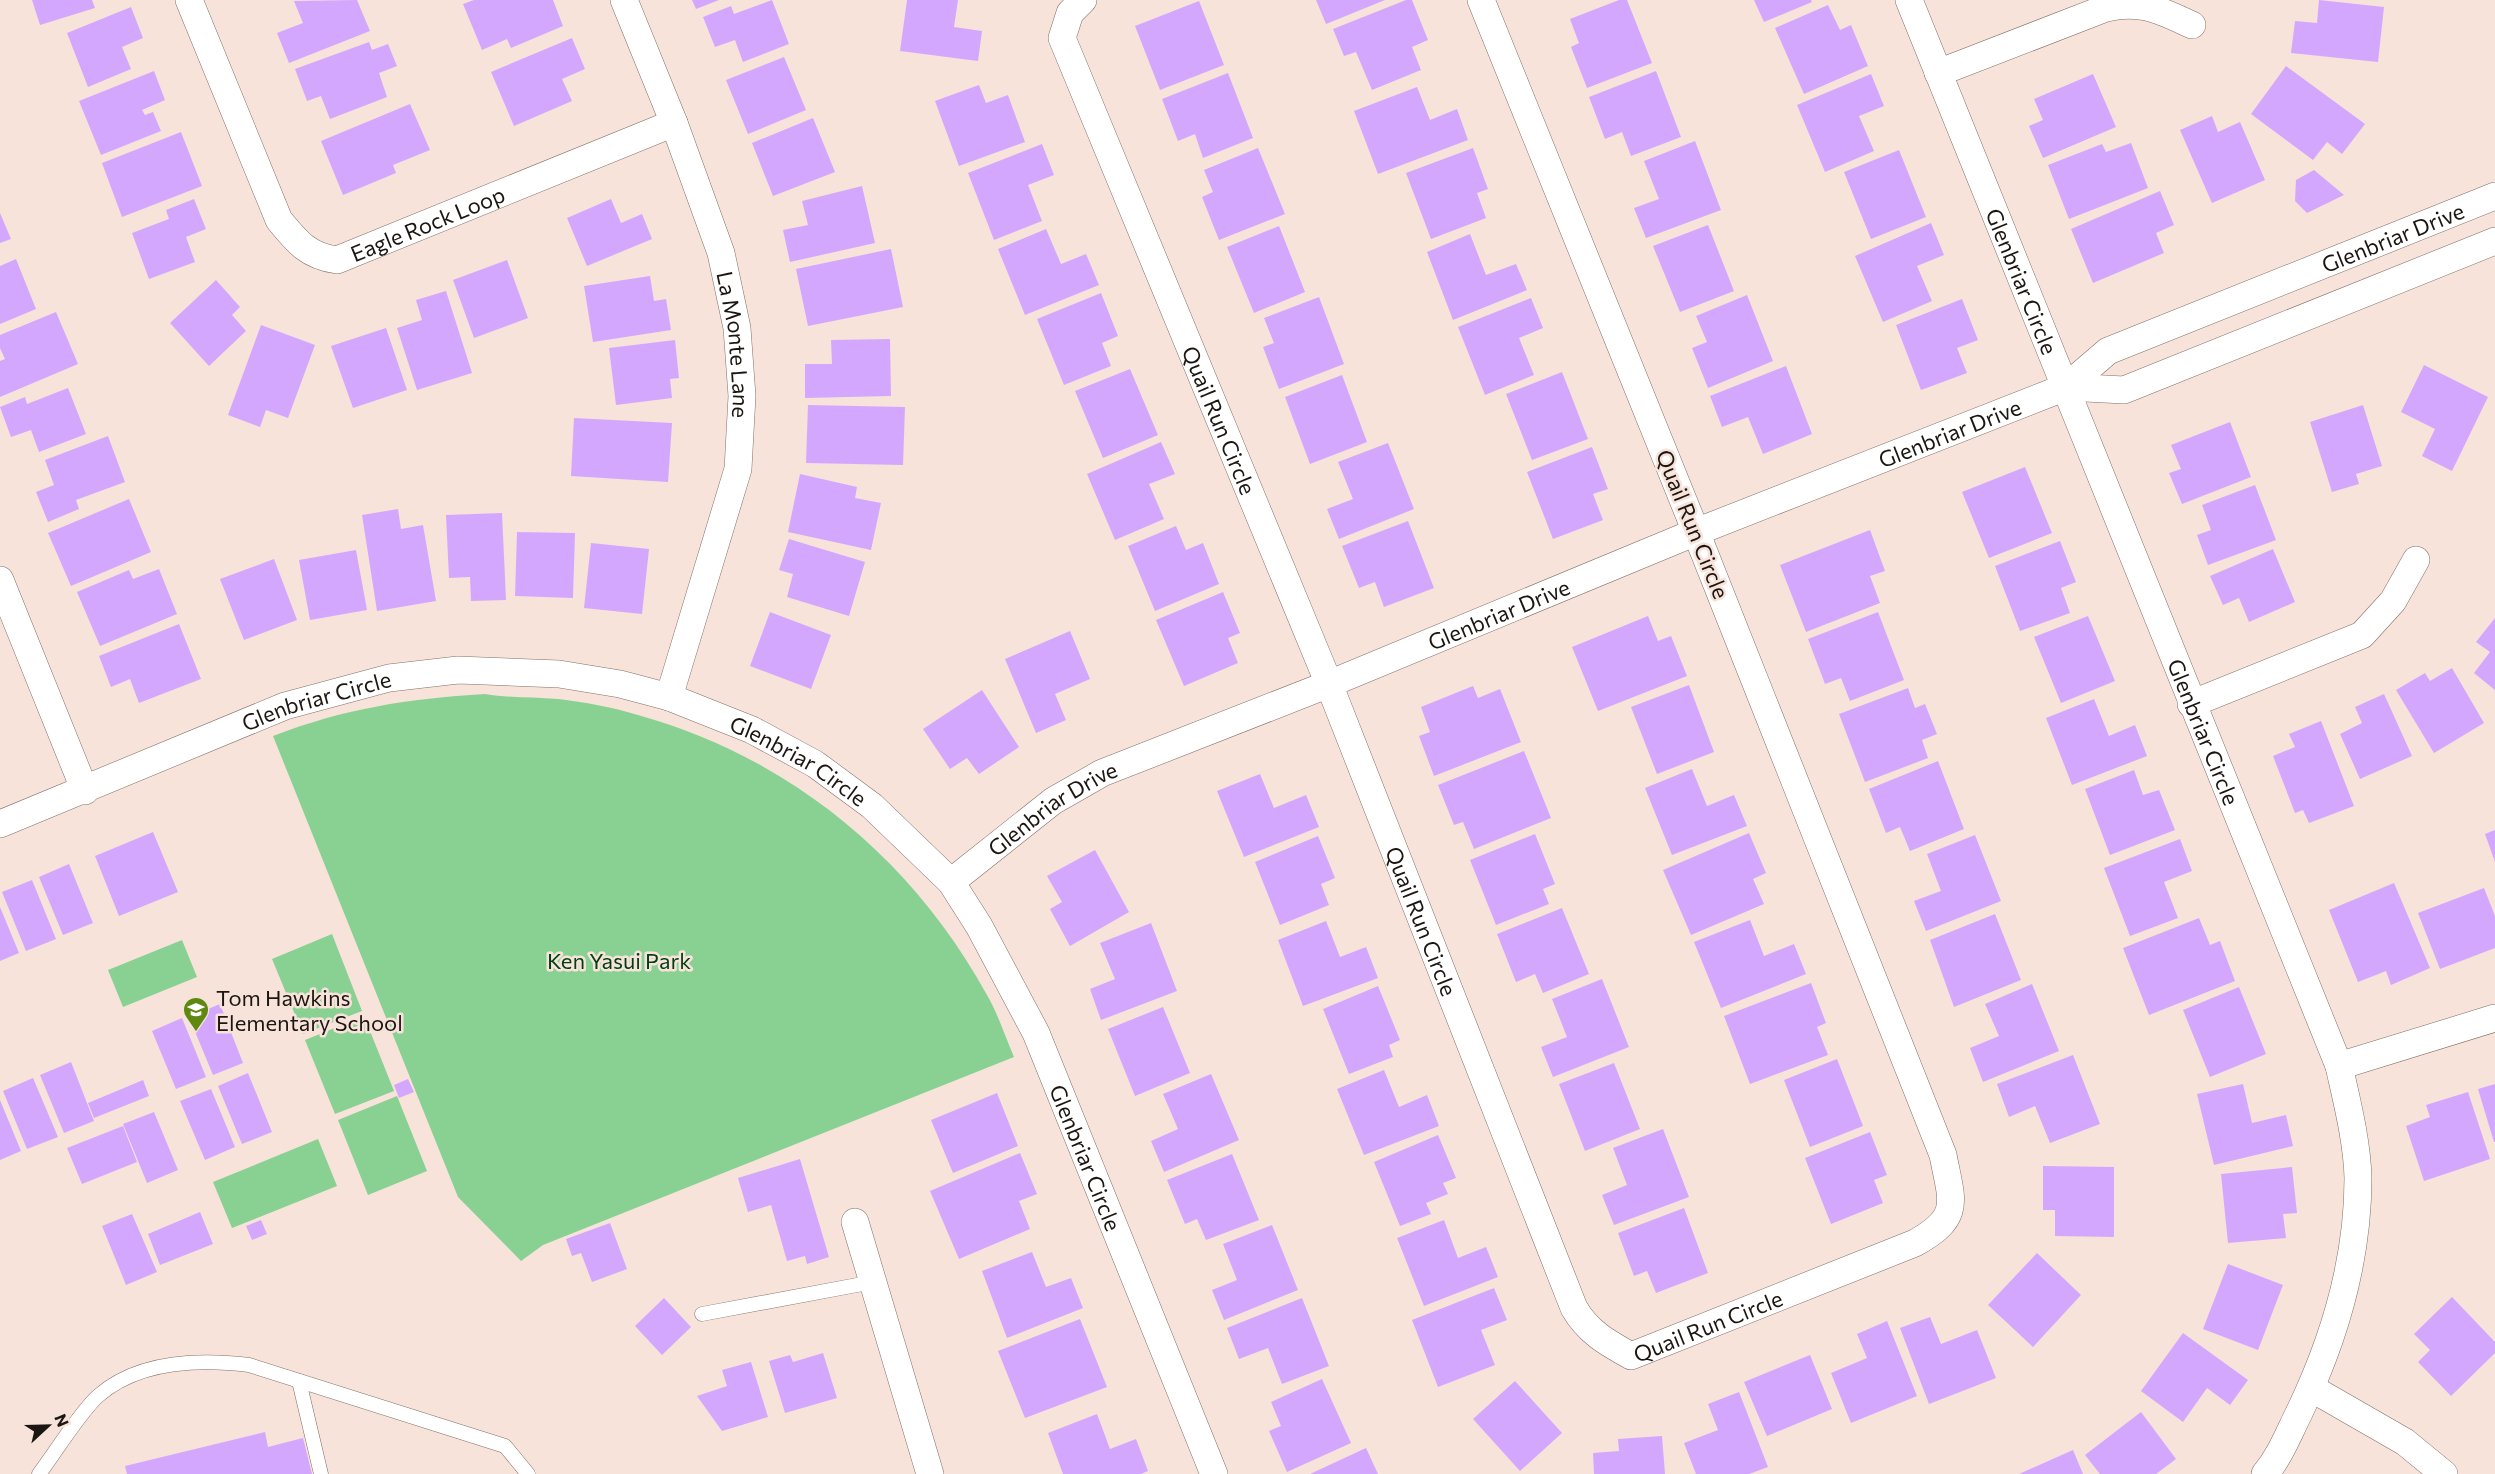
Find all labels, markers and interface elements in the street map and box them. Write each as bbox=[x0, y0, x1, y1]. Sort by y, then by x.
street label: Eagle Rock Loop bbox=[346, 180, 509, 267]
street label: Glenbriar Drive bbox=[2317, 196, 2468, 278]
street label: Glenbriar Circle bbox=[1981, 204, 2064, 358]
street label: La Monte Lane bbox=[712, 269, 756, 419]
street label: Quail Run Circle bbox=[1177, 342, 1263, 498]
street label: Glenbriar Drive bbox=[1874, 393, 2025, 473]
street label: Quail Run Circle bbox=[1651, 446, 1735, 602]
street label: Glenbriar Drive bbox=[1424, 572, 1574, 655]
street label: Glenbriar Circle bbox=[2163, 655, 2246, 809]
street label: Glenbriar Circle bbox=[237, 665, 394, 736]
street label: Glenbriar Circle bbox=[726, 709, 873, 811]
street label: Glenbriar Drive bbox=[982, 755, 1121, 861]
street label: Quail Run Circle bbox=[1380, 842, 1463, 999]
park label: Ken Yasui Park bbox=[547, 947, 691, 974]
place label: Tom Hawkins Elementary School bbox=[216, 984, 403, 1036]
school or university icon: Tom Hawkins Elementary School bbox=[181, 995, 211, 1033]
street label: Glenbriar Circle bbox=[1045, 1080, 1128, 1234]
street label: Quail Run Circle bbox=[1629, 1284, 1786, 1367]
north arrow bbox=[18, 1396, 78, 1456]
text: N bbox=[51, 1411, 73, 1429]

